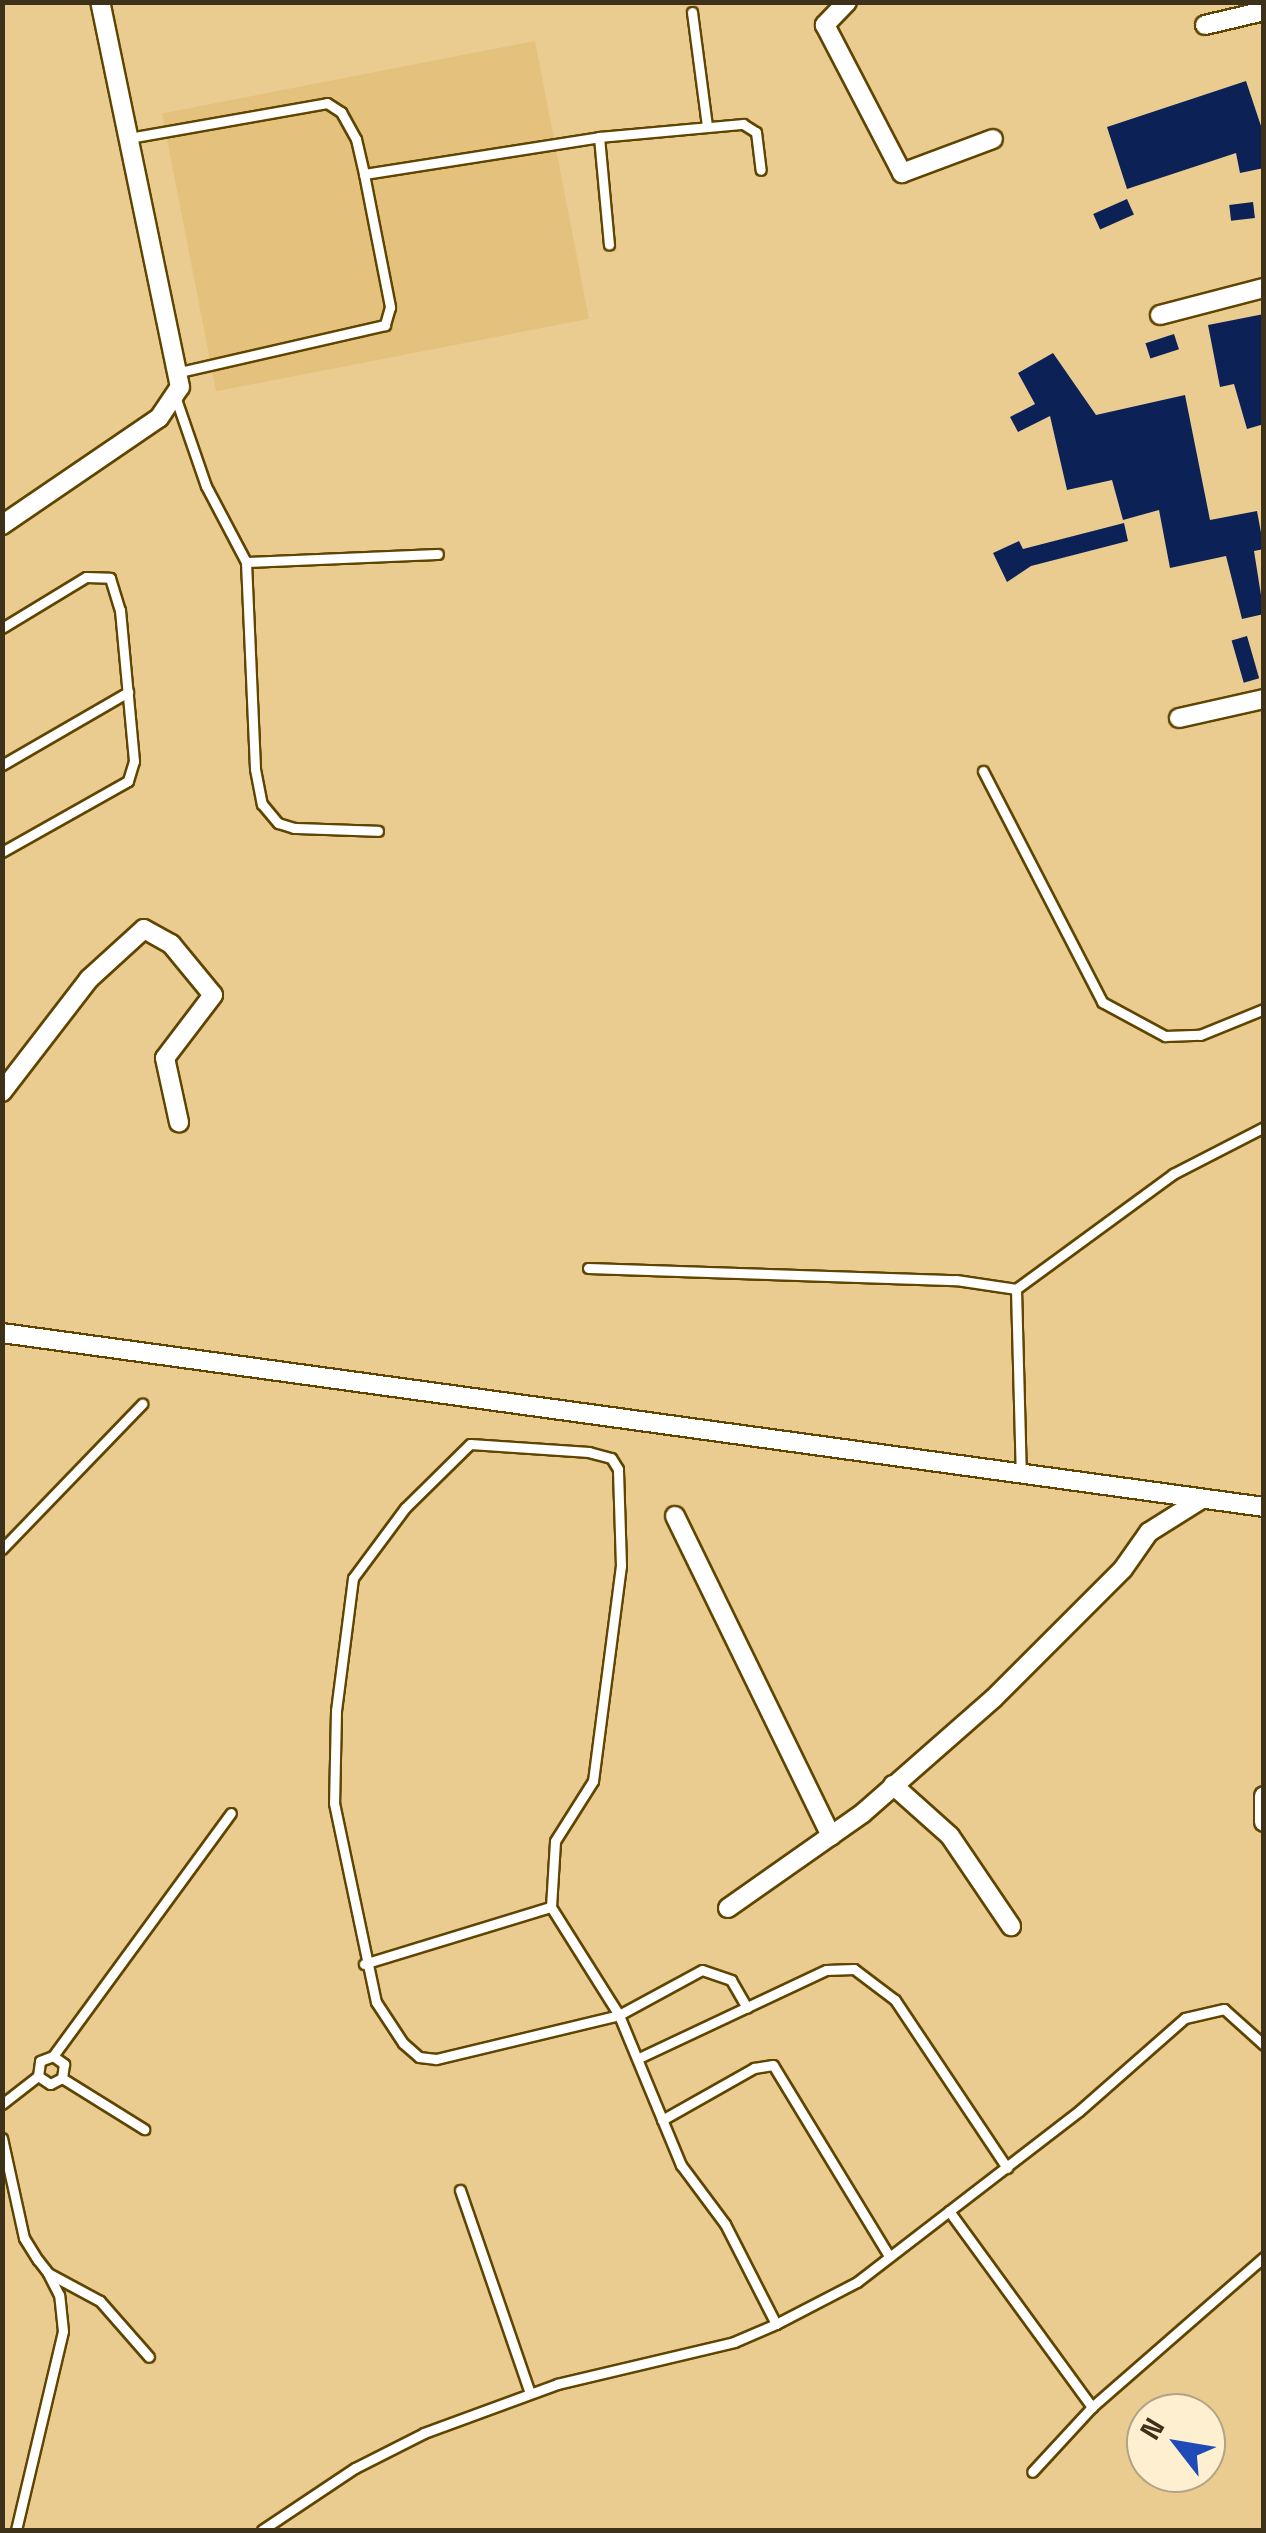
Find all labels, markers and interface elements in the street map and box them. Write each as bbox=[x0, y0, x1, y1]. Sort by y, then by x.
north arrow bbox=[1126, 2393, 1226, 2493]
text: N bbox=[1132, 2411, 1172, 2446]

